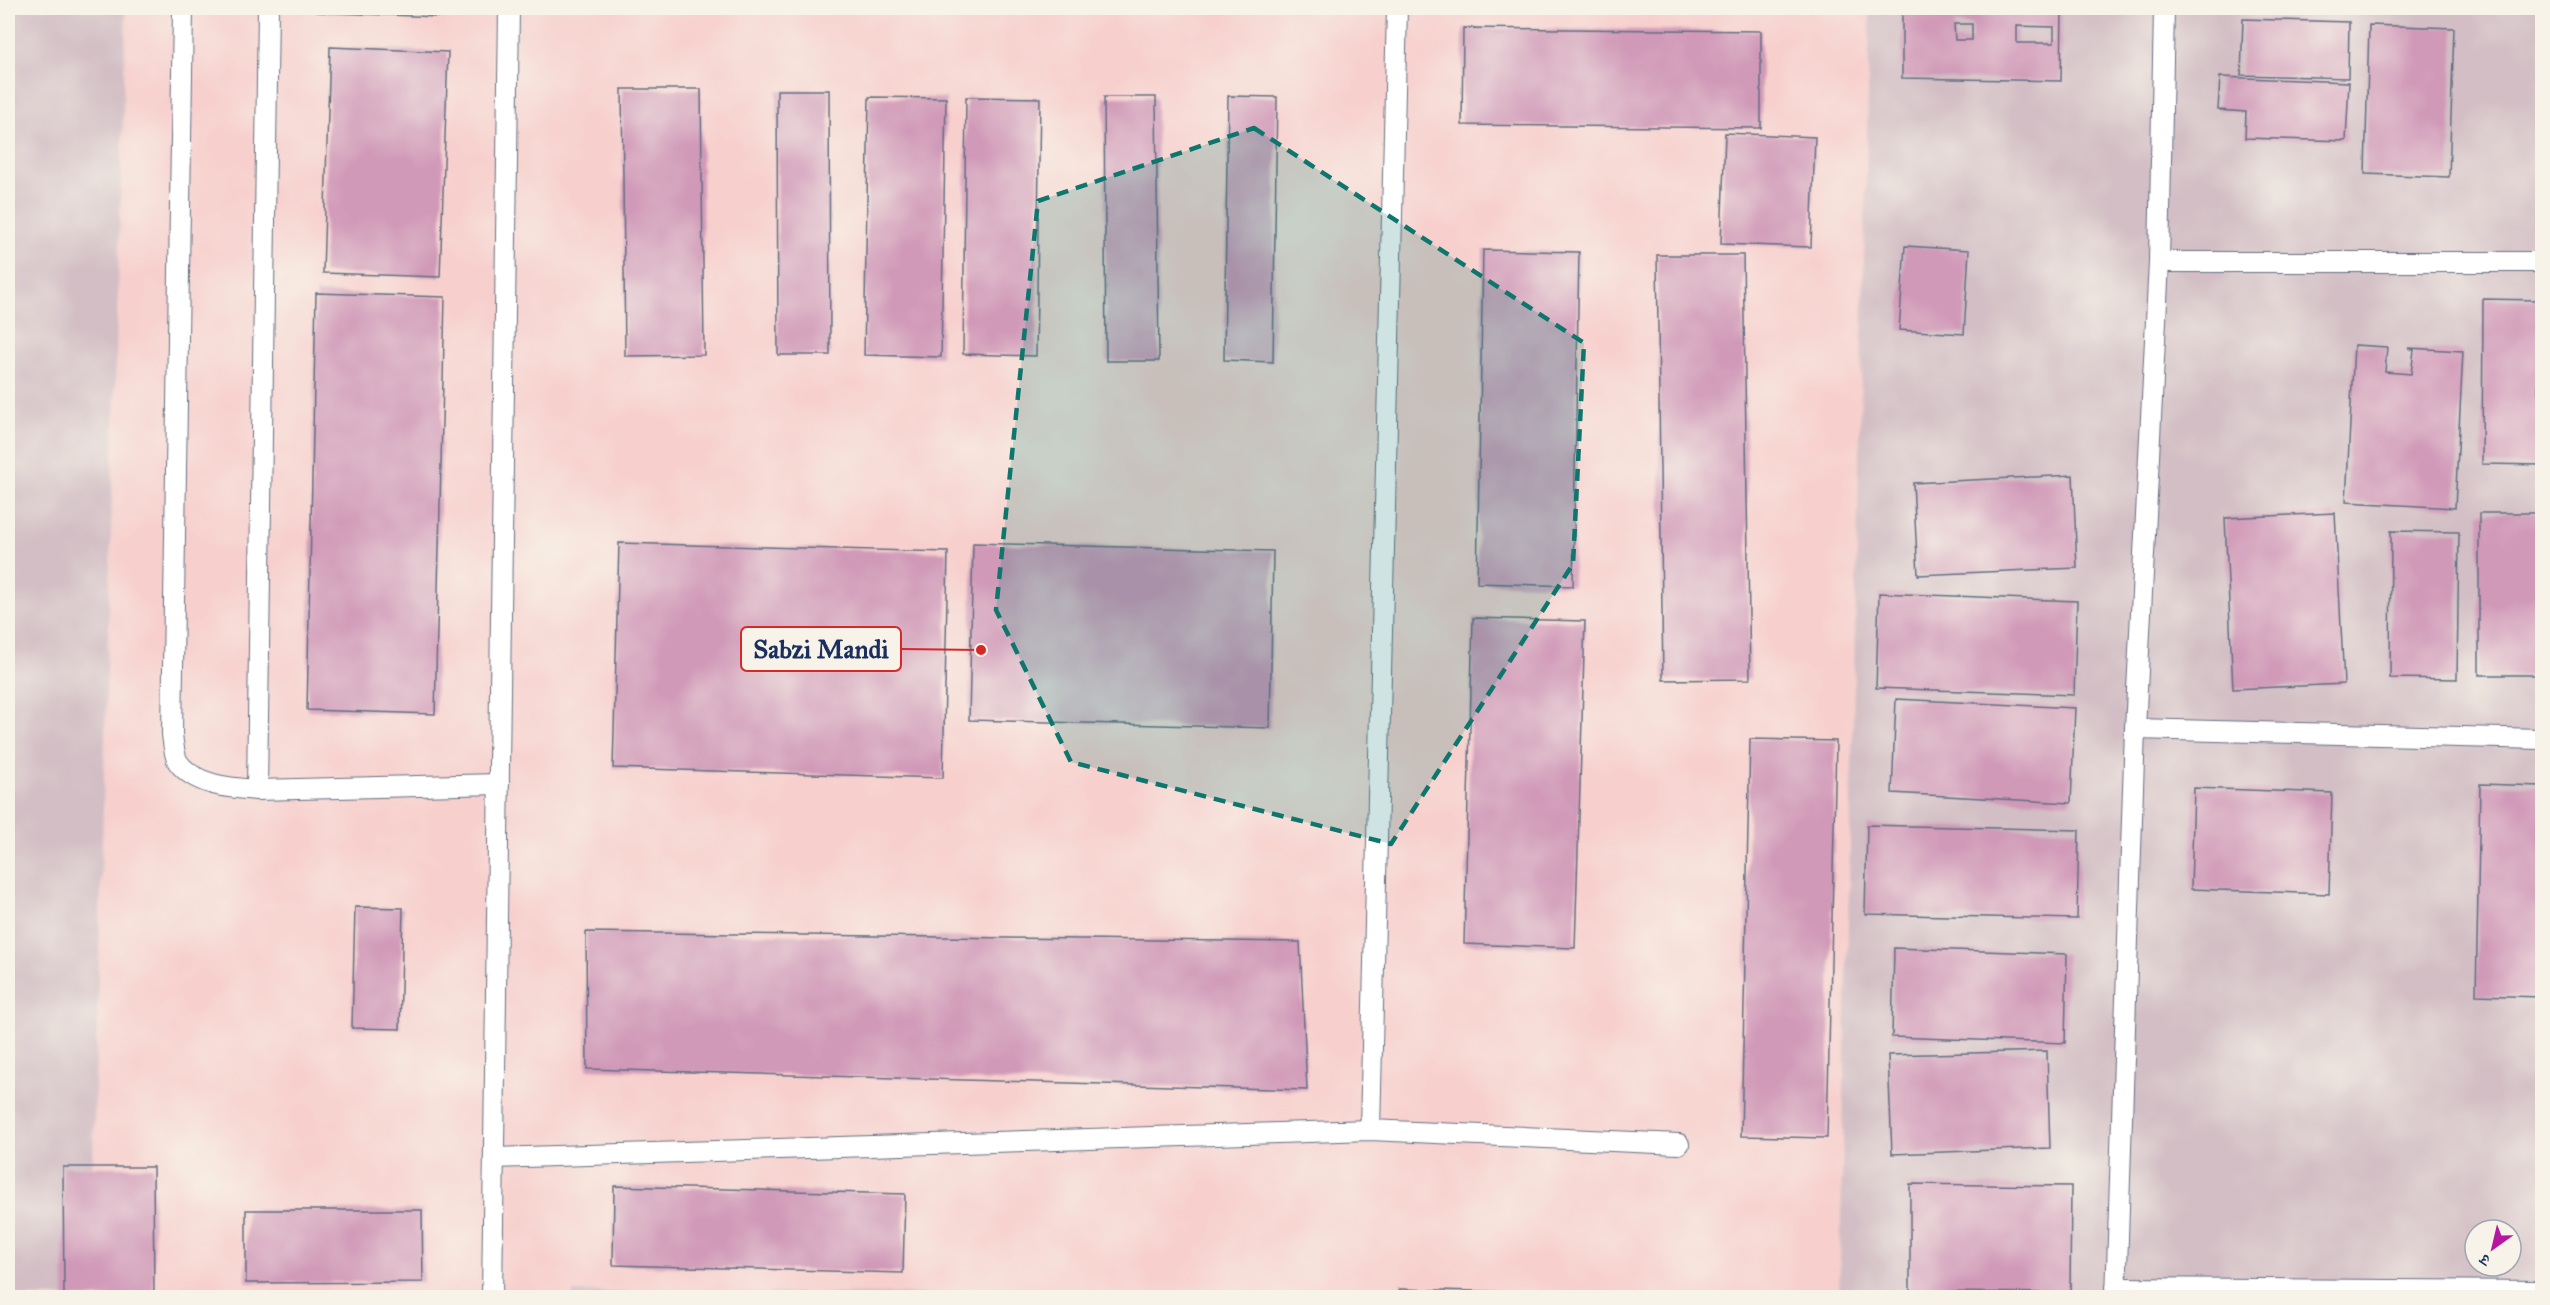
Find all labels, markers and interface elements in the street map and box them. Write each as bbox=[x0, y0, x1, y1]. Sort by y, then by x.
callout: Sabzi Mandi bbox=[741, 627, 901, 671]
text: Sabzi Mandi bbox=[753, 633, 890, 665]
north arrow bbox=[2463, 1218, 2523, 1278]
text: उ bbox=[2475, 1249, 2494, 1271]

